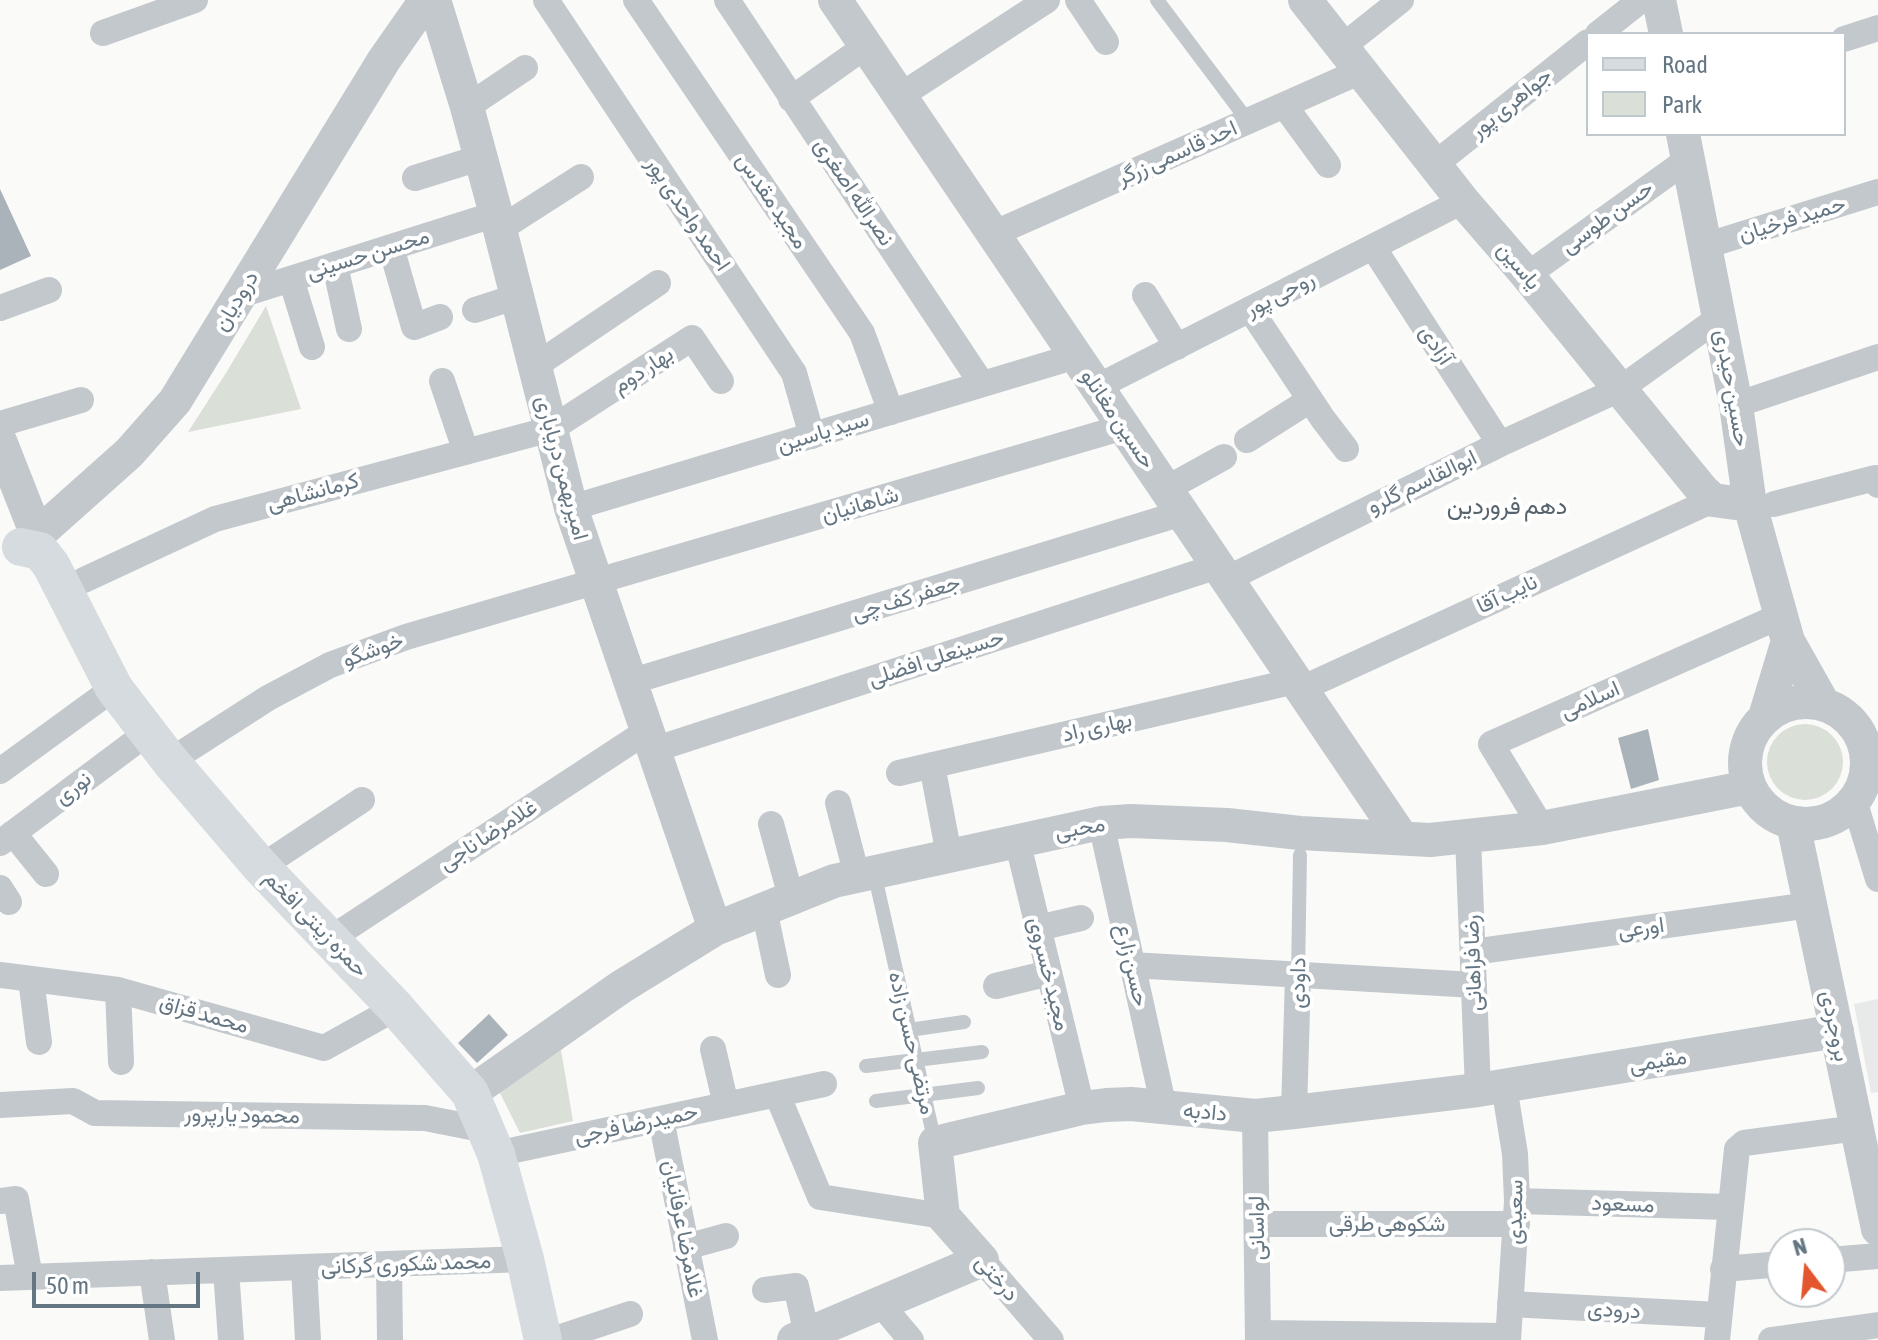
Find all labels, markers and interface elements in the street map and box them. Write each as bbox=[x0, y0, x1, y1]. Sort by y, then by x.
legend bbox=[1586, 32, 1846, 136]
text: Road bbox=[1662, 51, 1708, 78]
street label: جواهری پور bbox=[1465, 62, 1557, 144]
text: Park bbox=[1662, 91, 1702, 118]
street label: احد قاسمی زرگر bbox=[1113, 115, 1241, 191]
street label: نصرالله اصغری bbox=[808, 133, 900, 251]
street label: مجید مقدس bbox=[730, 148, 814, 254]
street label: احمد واحدی پور bbox=[640, 152, 736, 276]
street label: حسن طوسی bbox=[1556, 175, 1658, 259]
street label: حمید فرخیان bbox=[1735, 190, 1849, 248]
street label: محسن حسینی bbox=[303, 223, 433, 285]
street label: یاسین bbox=[1491, 237, 1547, 295]
street label: روحی پور bbox=[1241, 265, 1319, 323]
street label: درودیان bbox=[208, 266, 264, 336]
street label: آزادی bbox=[1413, 320, 1459, 370]
street label: حسین حیدری bbox=[1709, 327, 1755, 449]
street label: بهار دوم bbox=[608, 341, 678, 399]
street label: حسین مغانلو bbox=[1075, 364, 1161, 474]
street label: امیربهمن دریاباری bbox=[530, 393, 594, 543]
street label: سید یاسین bbox=[774, 406, 872, 458]
street label: ابوالقاسم گلرو bbox=[1363, 444, 1481, 520]
street label: کرمانشاهی bbox=[264, 467, 362, 517]
street label: شاهانیان bbox=[818, 481, 902, 529]
district label: دهم فروردین bbox=[1447, 492, 1567, 520]
street label: جعفر کف چی bbox=[849, 569, 963, 627]
street label: نایب آقا bbox=[1472, 569, 1542, 619]
street label: حسینعلی افضلی bbox=[865, 624, 1007, 692]
street label: خوشگو bbox=[339, 627, 407, 673]
street label: اسلامی bbox=[1556, 675, 1624, 725]
street label: بهاری راد bbox=[1059, 706, 1135, 748]
street label: نوری bbox=[49, 766, 97, 810]
street label: غلامرضا ناجی bbox=[434, 794, 542, 876]
street label: محبی bbox=[1053, 811, 1107, 845]
street label: حمزه زینتی افخم bbox=[258, 865, 374, 983]
street label: اورعی bbox=[1616, 912, 1666, 944]
street label: مجید خسروی bbox=[1022, 914, 1076, 1034]
street label: رضا فراهانی bbox=[1458, 914, 1488, 1012]
street label: حسن زارع bbox=[1110, 921, 1154, 1009]
street label: داودی bbox=[1284, 957, 1312, 1009]
street label: مرتضی حسن زاده bbox=[883, 969, 941, 1117]
street label: بروجردی bbox=[1815, 988, 1855, 1064]
street label: محمد قزاق bbox=[156, 989, 252, 1039]
street label: مقیمی bbox=[1627, 1043, 1689, 1079]
street label: دادبه bbox=[1182, 1097, 1228, 1127]
street label: حمیدرضا فرجی bbox=[572, 1098, 700, 1150]
street label: محمود یارپرور bbox=[184, 1101, 300, 1129]
street label: غلامرضا عرفانیان bbox=[657, 1158, 709, 1300]
street label: سعیدی bbox=[1501, 1179, 1529, 1245]
street label: مسعود bbox=[1591, 1190, 1655, 1218]
street label: لواسانی bbox=[1243, 1195, 1271, 1261]
street label: شکوهی طرقی bbox=[1329, 1211, 1445, 1237]
north arrow bbox=[1766, 1228, 1846, 1308]
text: N bbox=[1790, 1233, 1810, 1261]
street label: محمد شکوری گرکانی bbox=[320, 1248, 492, 1280]
street label: درختی bbox=[970, 1249, 1024, 1307]
scale bar bbox=[36, 1256, 204, 1306]
text: 50 m bbox=[46, 1272, 89, 1299]
street label: درودی bbox=[1587, 1295, 1641, 1325]

